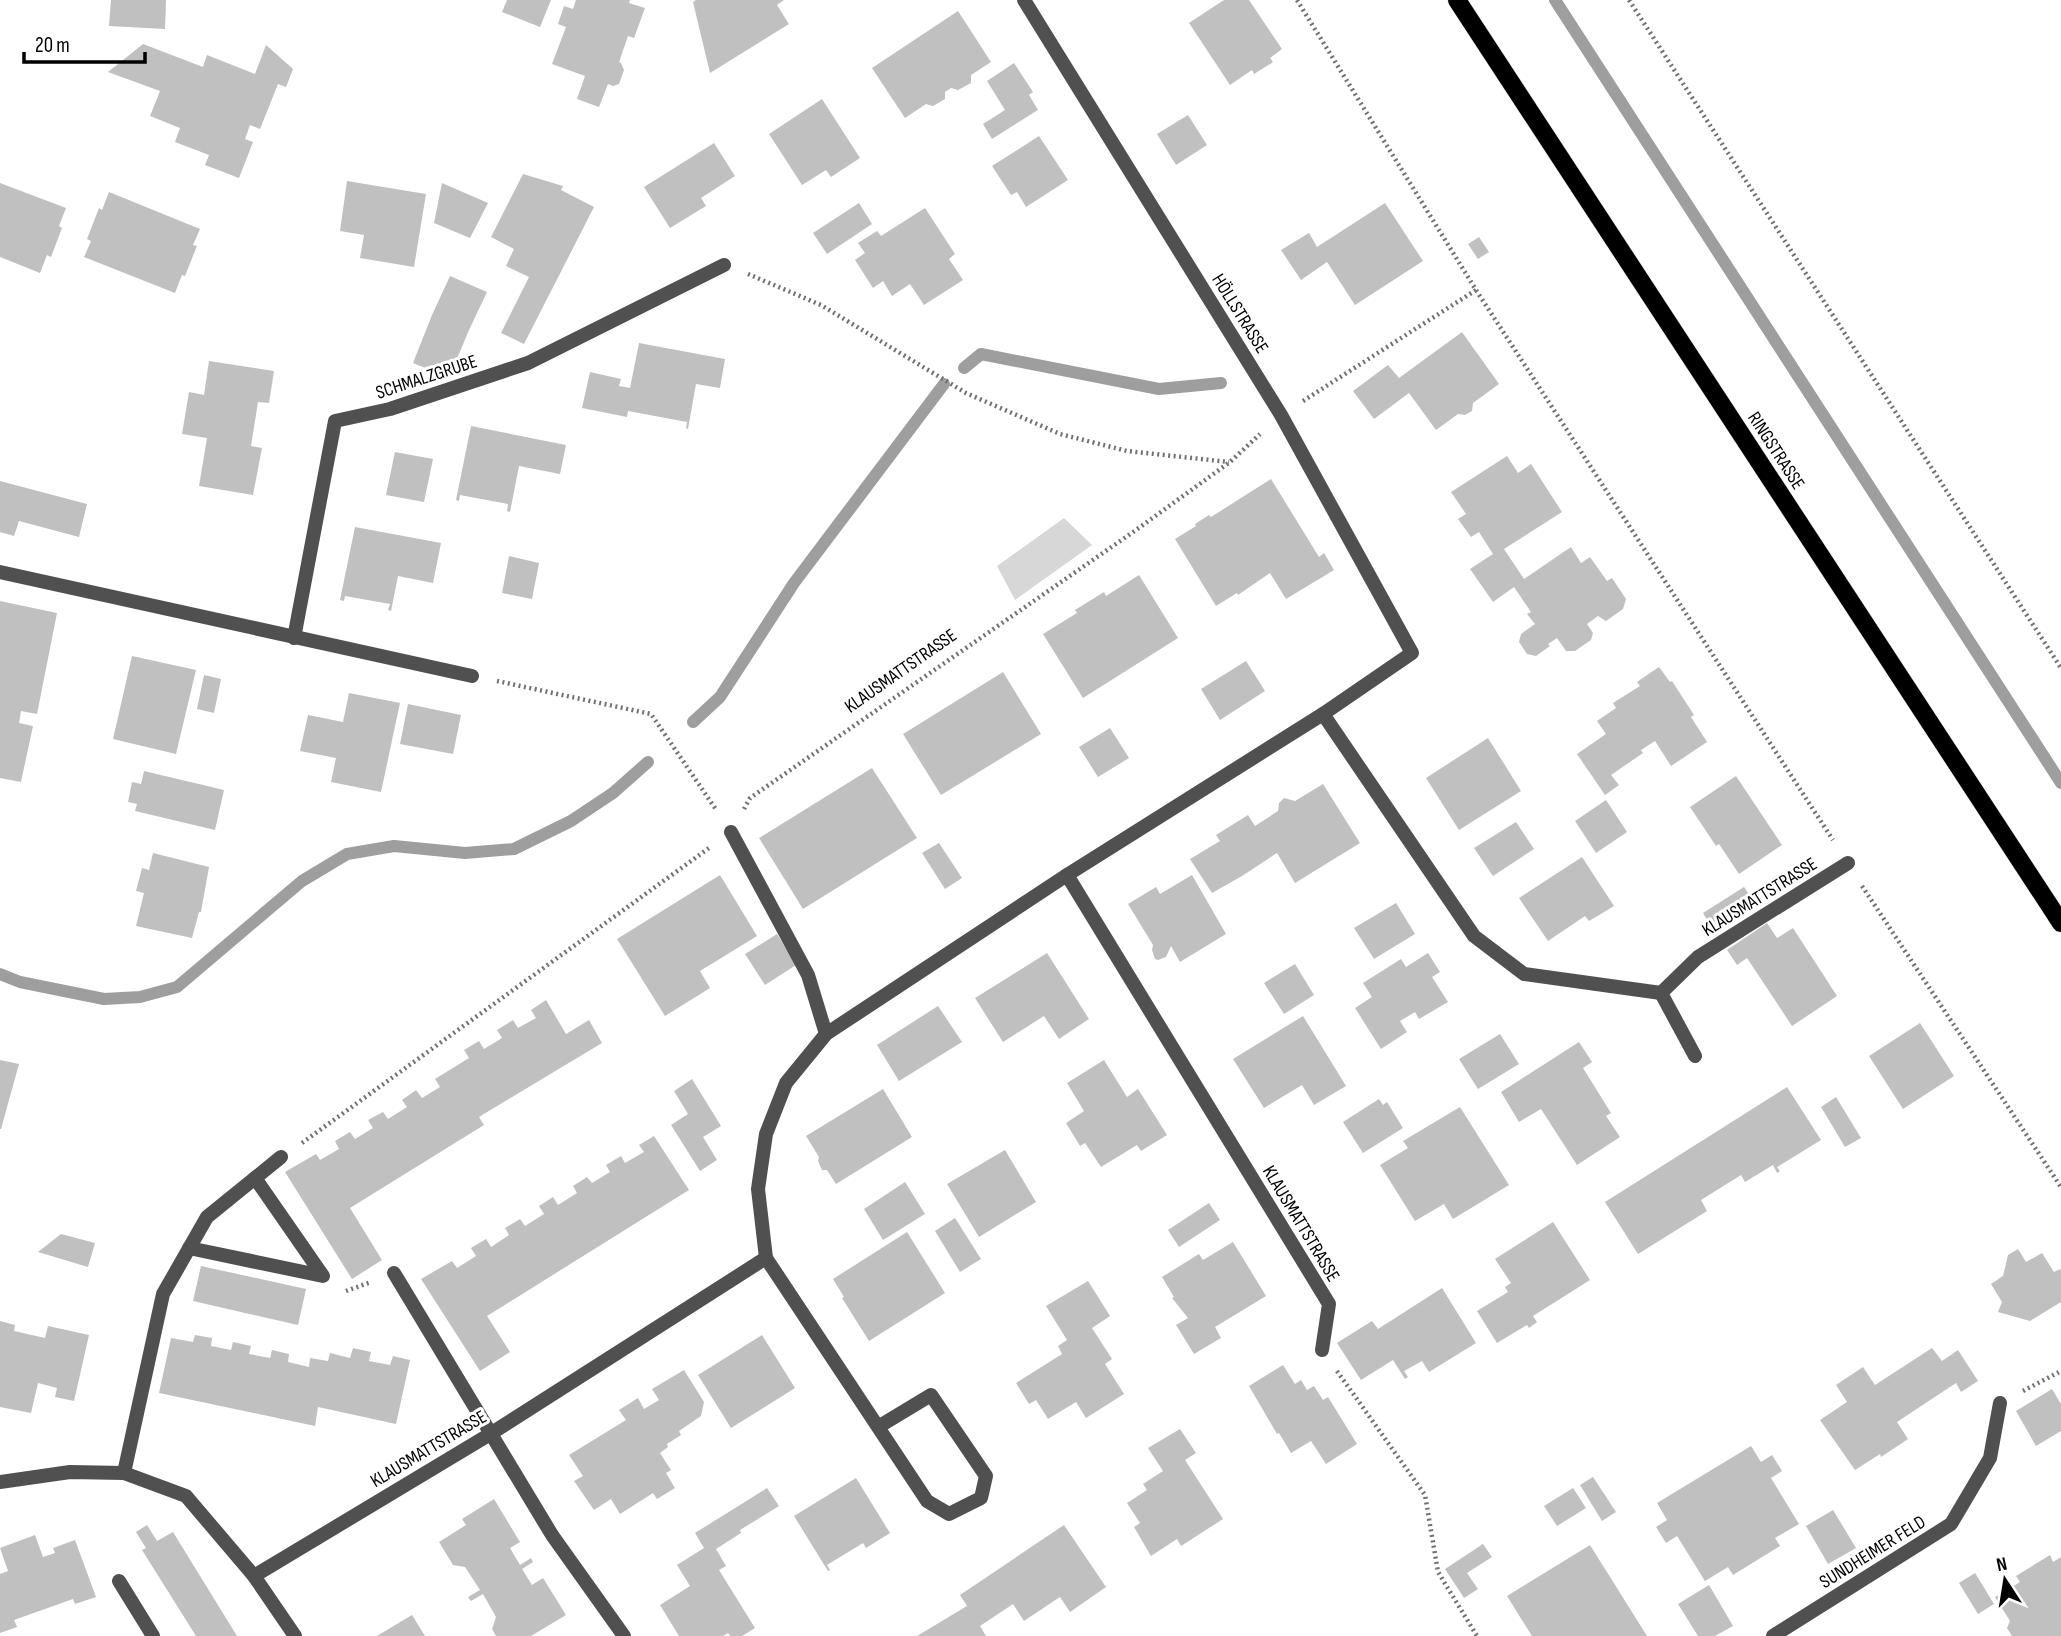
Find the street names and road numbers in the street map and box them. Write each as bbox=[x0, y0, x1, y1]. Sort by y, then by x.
street label: HÖLLSTRASSE bbox=[1206, 270, 1273, 358]
street label: SCHMALZGRUBE bbox=[373, 350, 480, 405]
street label: RINGSTRASSE bbox=[1742, 408, 1809, 494]
street label: KLAUSMATTSTRASSE bbox=[840, 624, 961, 718]
street label: KLAUSMATTSTRASSE bbox=[1698, 853, 1822, 942]
street label: KLAUSMATTSTRASSE bbox=[1257, 1161, 1344, 1286]
street label: KLAUSMATTSTRASSE bbox=[366, 1406, 491, 1493]
street label: SUNDHEIMER FELD bbox=[1816, 1511, 1930, 1594]

